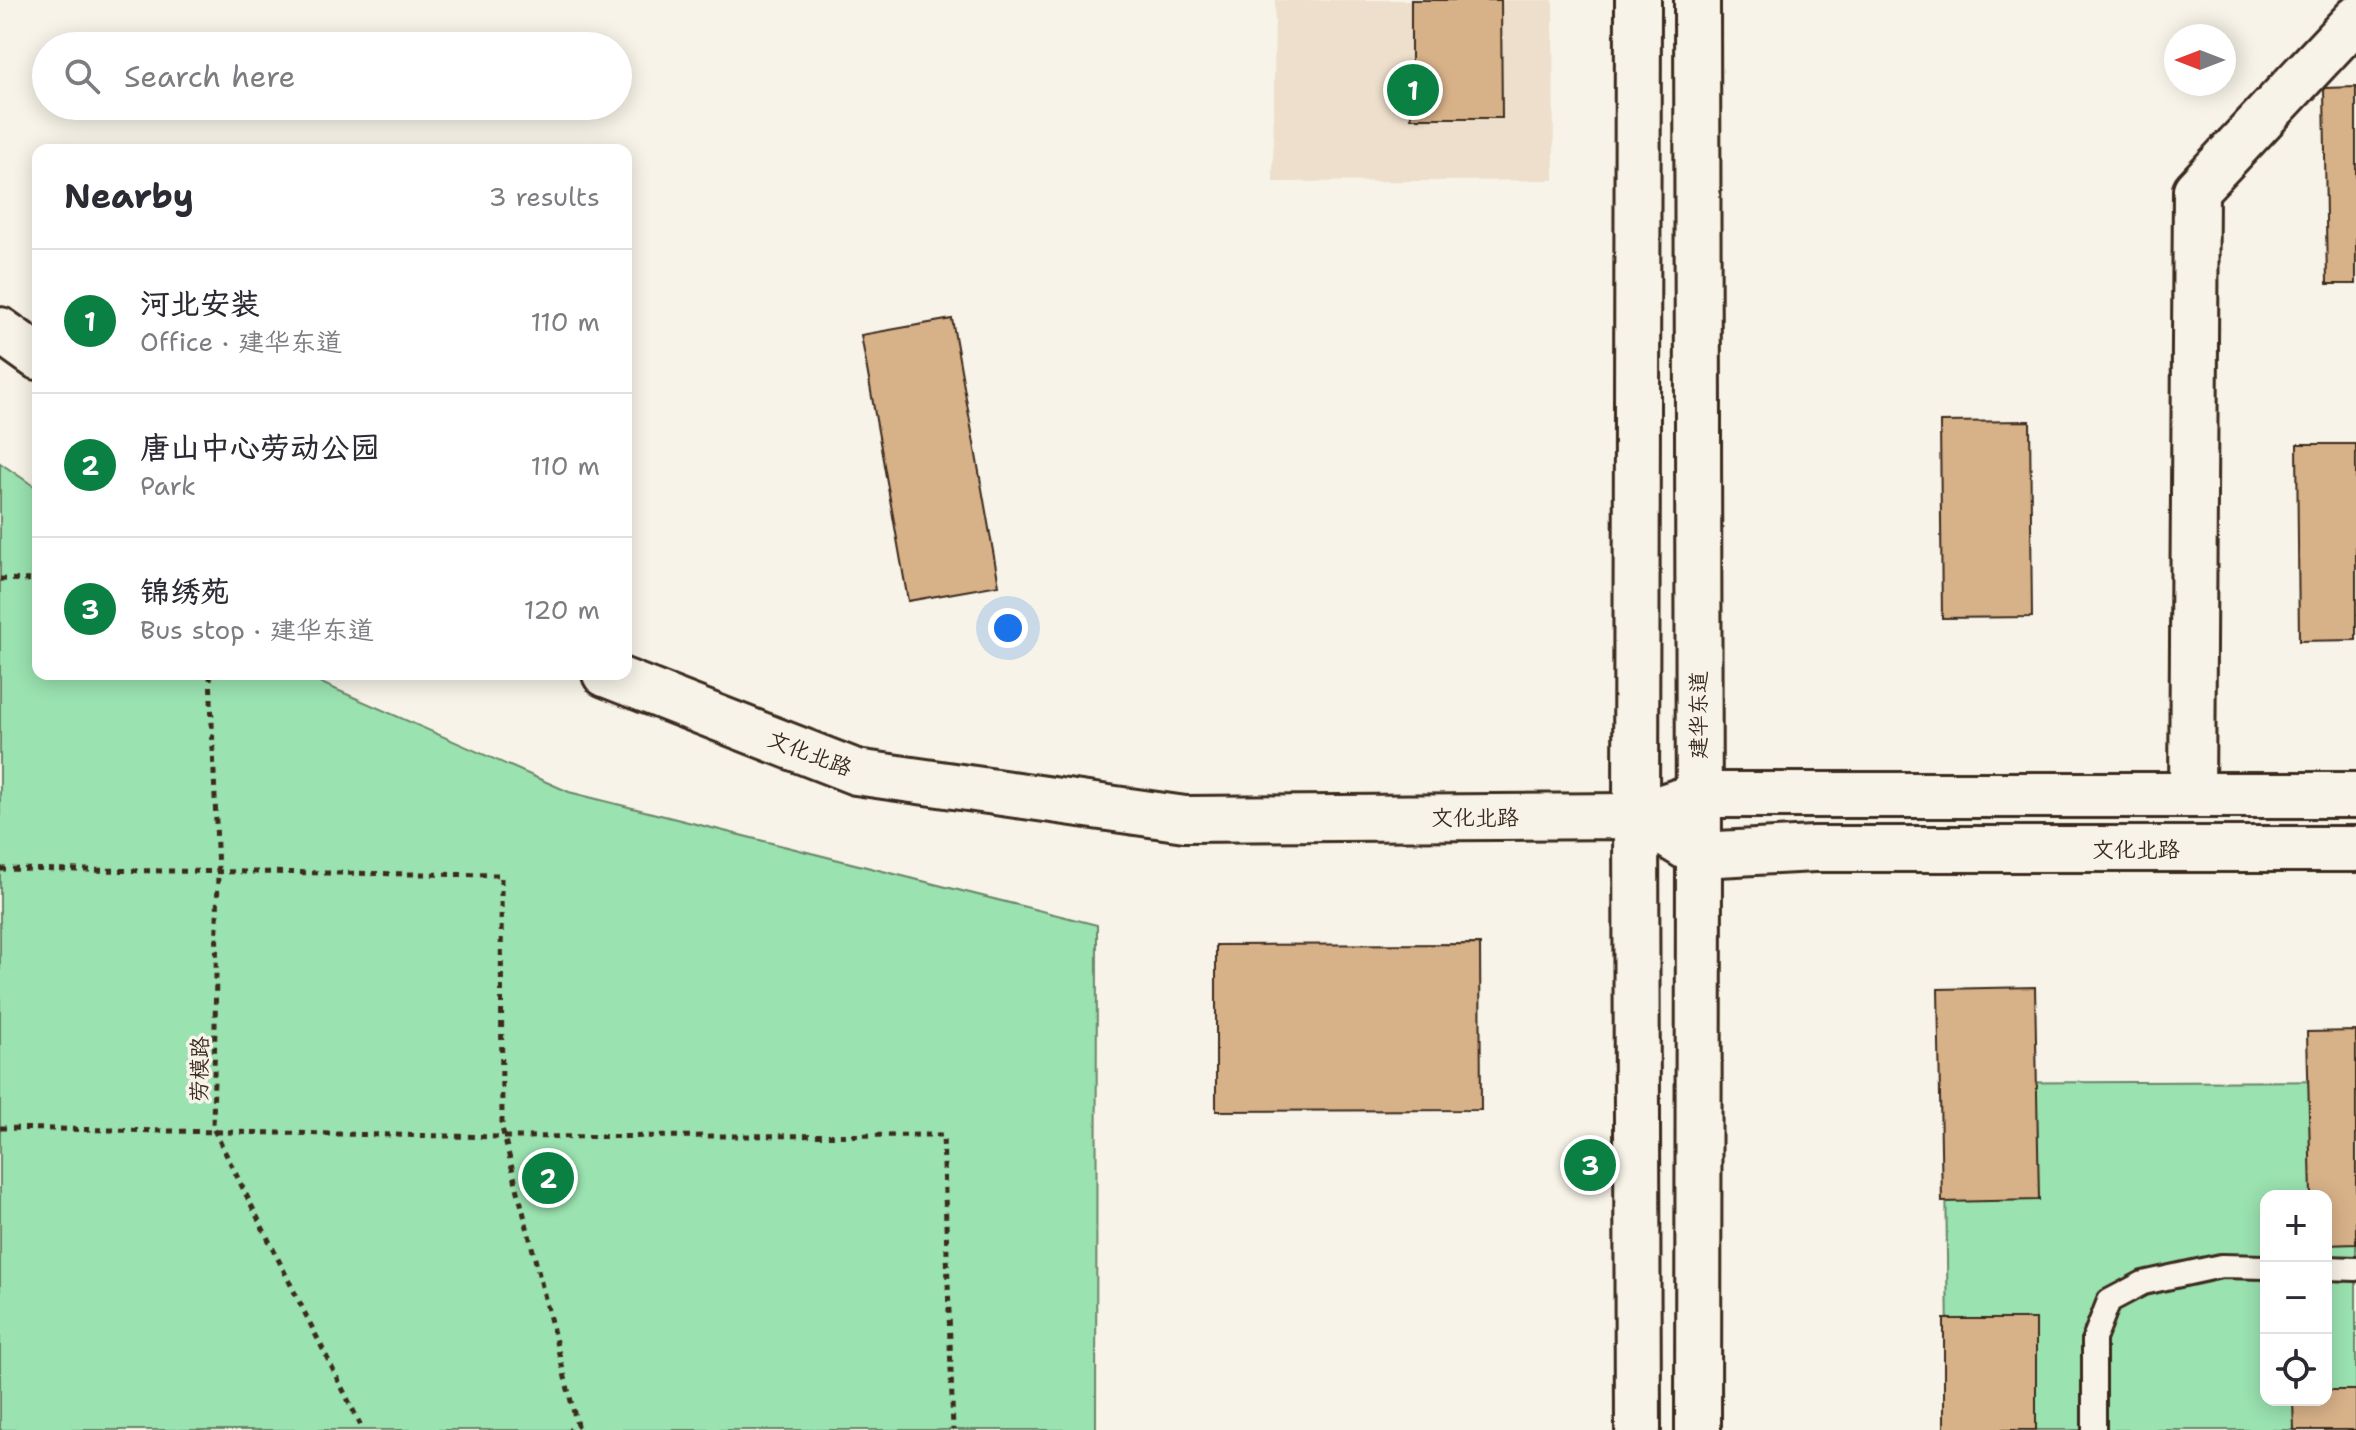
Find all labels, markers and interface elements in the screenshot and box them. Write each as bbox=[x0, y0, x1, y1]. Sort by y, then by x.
north arrow bbox=[2164, 24, 2236, 96]
search box bbox=[32, 32, 632, 120]
icon: search bbox=[60, 54, 104, 98]
text: Search here bbox=[124, 56, 295, 97]
pin: 1 bbox=[1387, 60, 1439, 120]
text: Nearby bbox=[64, 173, 194, 219]
text: 3 results bbox=[488, 179, 600, 214]
text: 河北安装 bbox=[140, 283, 260, 324]
text: 1 bbox=[84, 304, 96, 339]
text: 110 m bbox=[530, 304, 600, 339]
text: Office · 建华东道 bbox=[140, 324, 342, 359]
text: 唐山中心劳动公园 bbox=[140, 427, 380, 468]
text: 2 bbox=[81, 448, 99, 483]
text: 110 m bbox=[530, 448, 600, 483]
text: Park bbox=[140, 468, 196, 503]
text: 锦绣苑 bbox=[140, 571, 230, 612]
text: 3 bbox=[81, 592, 99, 627]
text: 120 m bbox=[524, 592, 600, 627]
your location bbox=[988, 608, 1028, 648]
text: Bus stop · 建华东道 bbox=[140, 612, 374, 647]
street label: 建华东道 bbox=[1684, 671, 1713, 759]
street label: 文化北路 bbox=[764, 724, 856, 783]
street label: 文化北路 bbox=[1431, 803, 1519, 832]
street label: 文化北路 bbox=[2092, 835, 2180, 864]
street label: 劳模路 bbox=[184, 1036, 215, 1102]
pin: 3 bbox=[1564, 1135, 1616, 1195]
pin: 2 bbox=[522, 1148, 574, 1208]
map controls bbox=[2260, 1190, 2332, 1406]
button: + bbox=[2260, 1190, 2332, 1262]
button: − bbox=[2260, 1262, 2332, 1334]
button: locate bbox=[2260, 1334, 2332, 1406]

